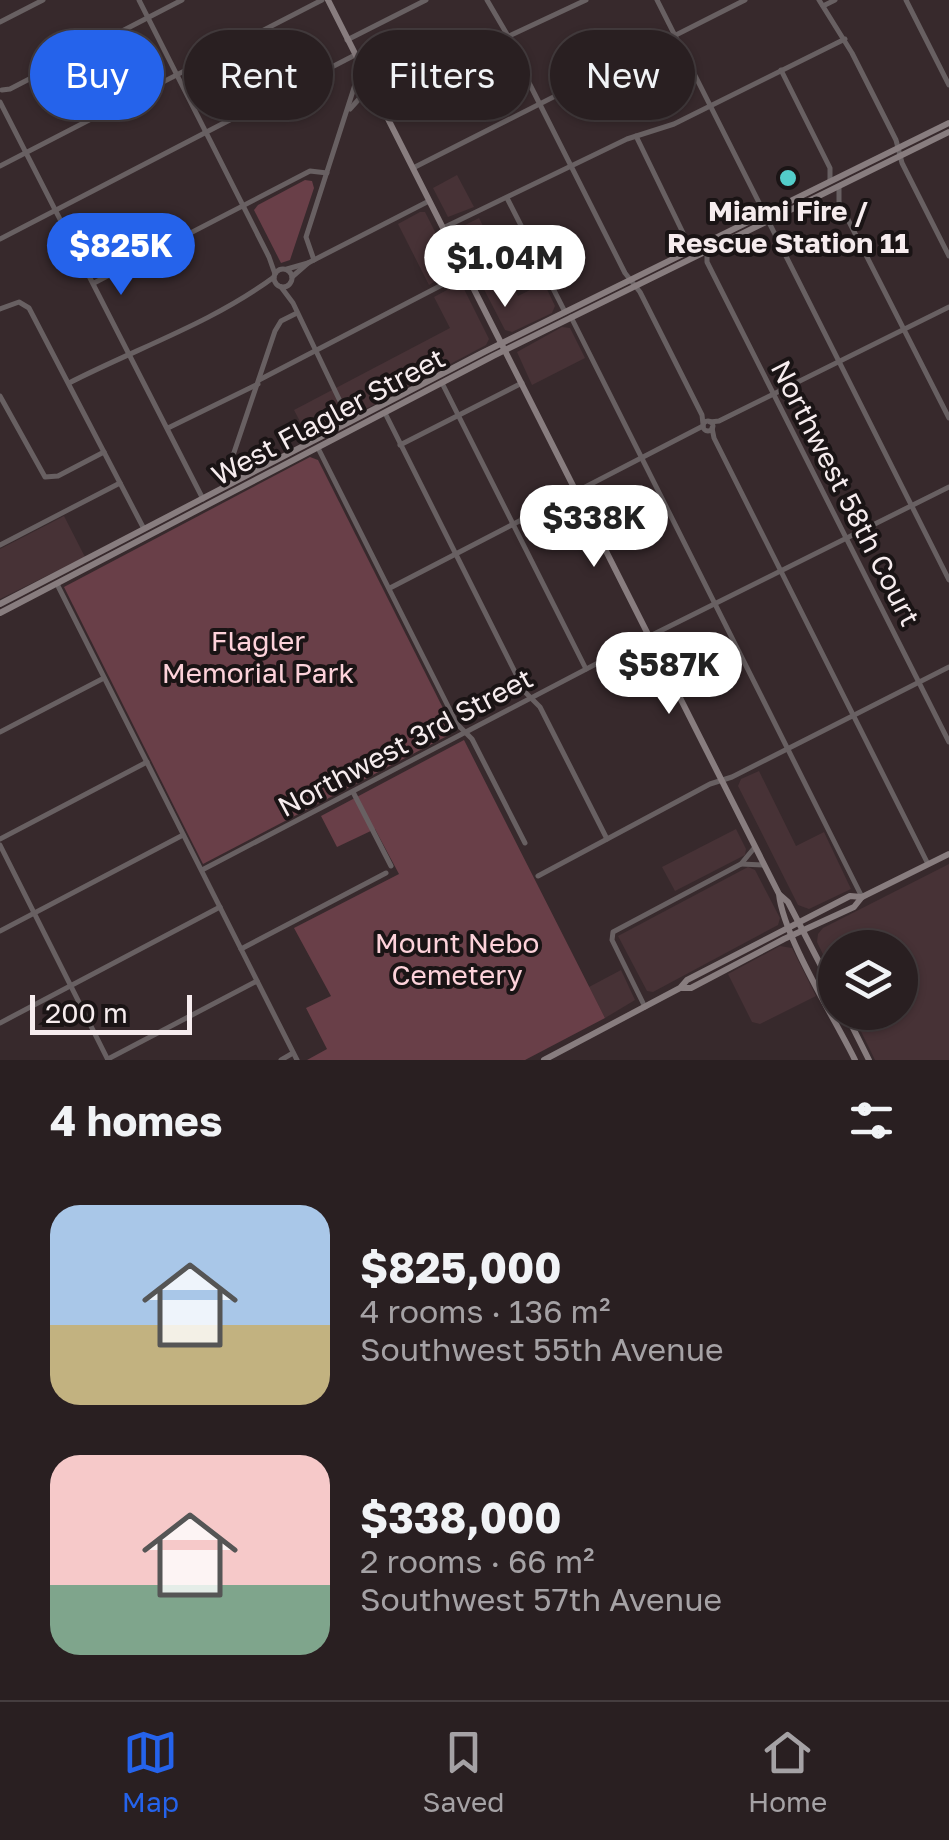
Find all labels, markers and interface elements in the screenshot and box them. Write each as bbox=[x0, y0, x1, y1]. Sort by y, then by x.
chip: Buy bbox=[30, 30, 164, 120]
chip: Rent bbox=[184, 30, 333, 120]
chip: Filters bbox=[353, 30, 530, 120]
chip: New bbox=[550, 30, 695, 120]
marker: Miami Fire / Rescue Station 11 bbox=[777, 167, 799, 189]
place label: Miami Fire / Rescue Station 11 bbox=[667, 194, 909, 259]
pin: $825K bbox=[51, 213, 191, 298]
pin: $1.04M bbox=[424, 225, 586, 310]
text: $825K bbox=[69, 226, 173, 264]
text: $1.04M bbox=[446, 238, 564, 276]
street label: West Flagler Street bbox=[206, 341, 450, 491]
street label: Northwest 58th Court bbox=[765, 355, 927, 631]
pin: $338K bbox=[524, 485, 664, 570]
text: $338K bbox=[542, 498, 646, 536]
park label: Flagler Memorial Park bbox=[162, 624, 355, 689]
pin: $587K bbox=[599, 632, 739, 717]
text: $587K bbox=[618, 645, 720, 683]
street label: Northwest 3rd Street bbox=[272, 661, 538, 823]
park label: Mount Nebo Cemetery bbox=[375, 926, 539, 991]
map controls bbox=[818, 930, 918, 1030]
button: layers bbox=[818, 930, 918, 1030]
scale bar bbox=[30, 990, 192, 1034]
text: 200 m bbox=[45, 996, 128, 1029]
icon: filters bbox=[844, 1093, 899, 1148]
text: 4 homes bbox=[50, 1095, 222, 1145]
text: $825,000 bbox=[360, 1242, 562, 1292]
icon: home bbox=[130, 1245, 250, 1365]
text: 4 rooms · 136 m² bbox=[360, 1292, 610, 1330]
text: Southwest 55th Avenue bbox=[360, 1330, 724, 1368]
text: $338,000 bbox=[360, 1492, 562, 1542]
icon: home bbox=[130, 1495, 250, 1615]
text: 2 rooms · 66 m² bbox=[360, 1542, 595, 1580]
text: Southwest 57th Avenue bbox=[360, 1580, 722, 1618]
tab: Map bbox=[122, 1725, 179, 1818]
tab: Saved bbox=[423, 1725, 504, 1818]
tab: Home bbox=[748, 1725, 827, 1818]

